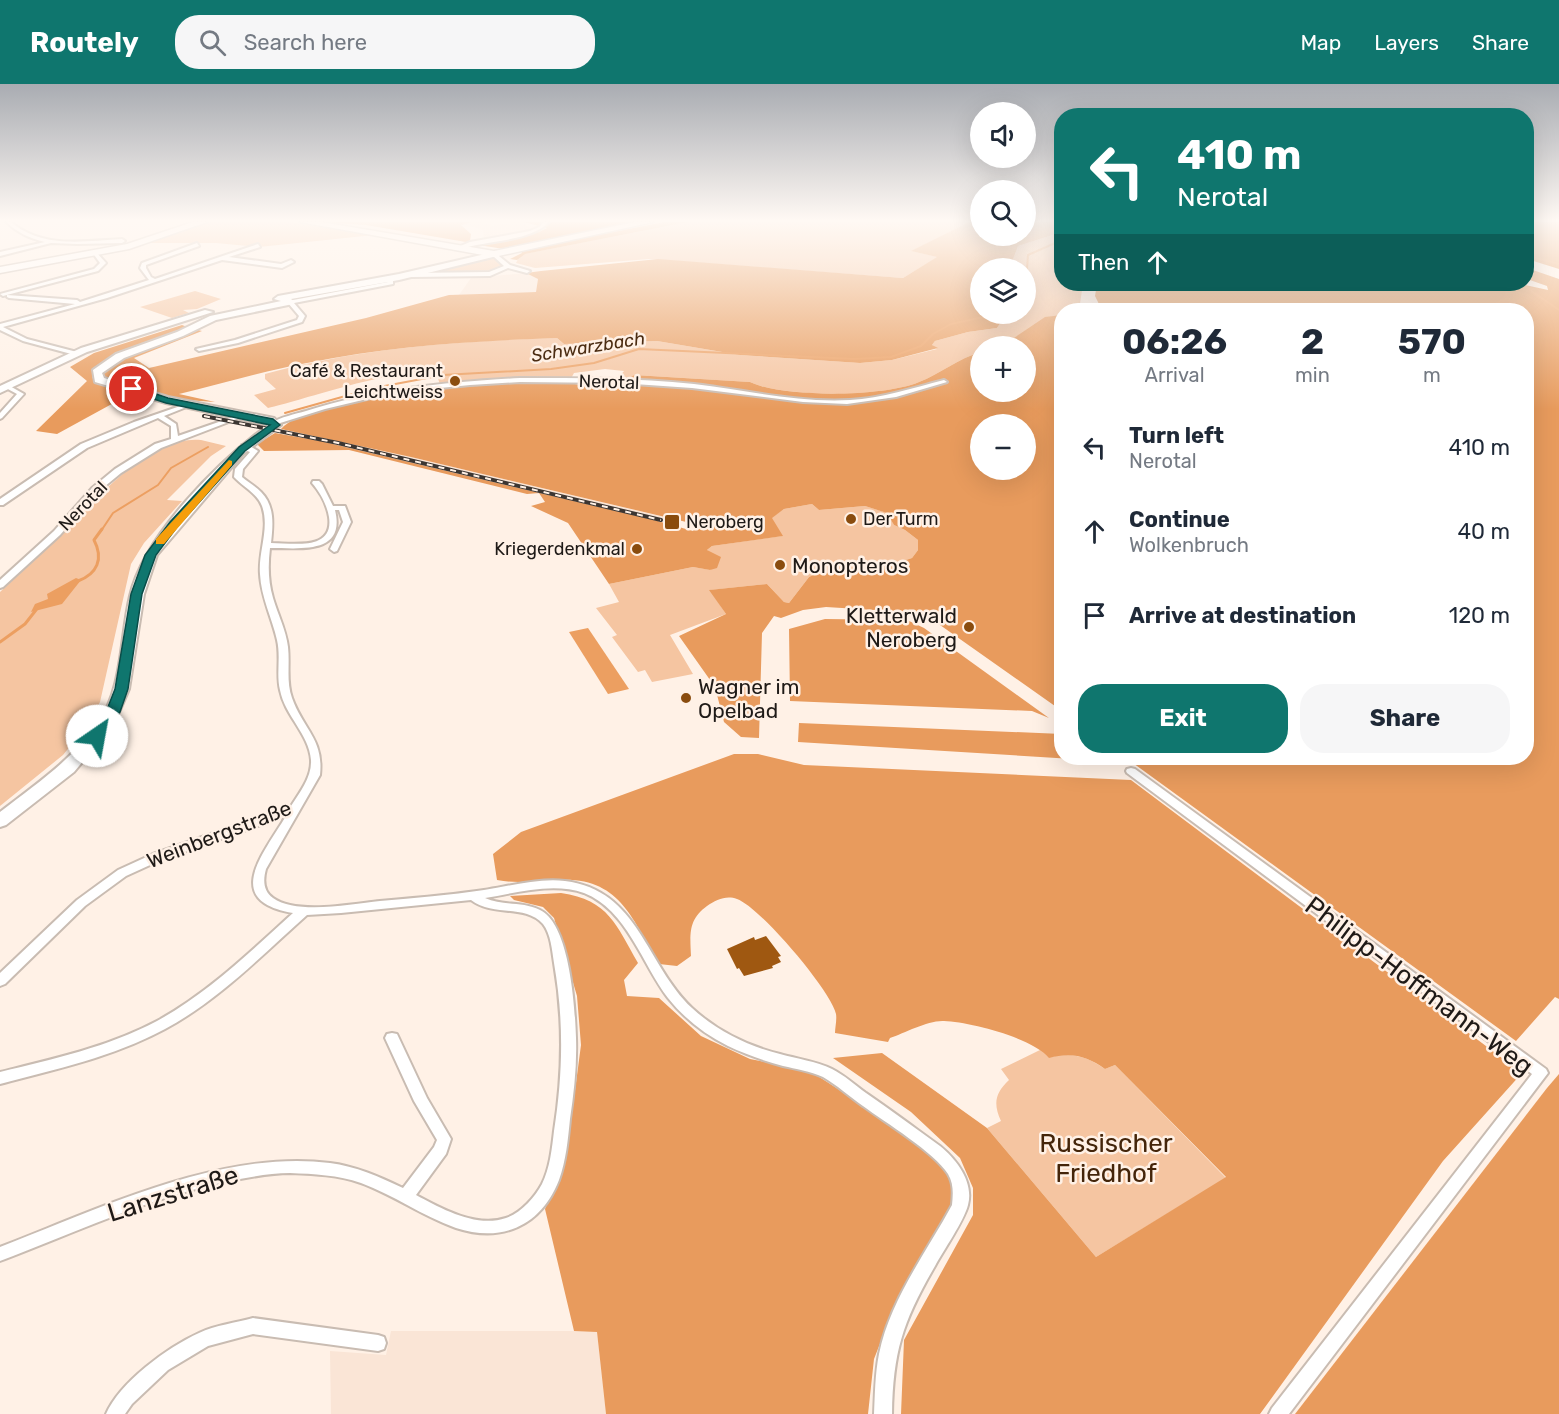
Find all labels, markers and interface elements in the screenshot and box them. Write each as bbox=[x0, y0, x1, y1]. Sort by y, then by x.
search box bbox=[175, 15, 595, 69]
text: Routely bbox=[30, 26, 139, 59]
icon: search bbox=[196, 26, 229, 59]
text: Search here bbox=[244, 29, 367, 56]
text: Map bbox=[1300, 30, 1341, 55]
text: Layers bbox=[1374, 30, 1439, 55]
text: Share bbox=[1472, 30, 1529, 55]
map controls bbox=[970, 102, 1036, 480]
button: sound bbox=[970, 102, 1036, 168]
text: 410 m bbox=[1177, 130, 1302, 180]
icon: left bbox=[1078, 132, 1156, 210]
button: search bbox=[970, 180, 1036, 246]
text: Nerotal bbox=[1177, 181, 1268, 213]
icon: ahead bbox=[1141, 246, 1174, 279]
text: Then bbox=[1078, 249, 1129, 276]
button: layers bbox=[970, 258, 1036, 324]
text: 06:26 bbox=[1122, 320, 1227, 363]
text: 2 bbox=[1301, 320, 1324, 363]
text: 570 bbox=[1398, 320, 1466, 363]
water label: Schwarzbach bbox=[530, 327, 647, 367]
button: + bbox=[970, 336, 1036, 402]
place label: Café & Restaurant Leichtweiss bbox=[290, 360, 443, 403]
pin bbox=[106, 363, 157, 414]
text: Arrival bbox=[1145, 363, 1205, 387]
text: min bbox=[1295, 363, 1330, 387]
text: m bbox=[1423, 363, 1441, 387]
street label: Nerotal bbox=[578, 370, 640, 394]
icon: arrive bbox=[115, 372, 148, 405]
marker: Café & Restaurant Leichtweiss bbox=[448, 374, 462, 388]
button: − bbox=[970, 414, 1036, 480]
text: Turn left bbox=[1129, 422, 1224, 449]
icon: left bbox=[1078, 431, 1111, 464]
text: 410 m bbox=[1448, 434, 1510, 461]
text: Nerotal bbox=[1129, 449, 1197, 473]
street label: Nerotal bbox=[54, 476, 112, 536]
text: Continue bbox=[1129, 506, 1230, 533]
place label: Der Turm bbox=[863, 508, 939, 530]
place label: Neroberg bbox=[686, 511, 764, 533]
marker: Der Turm bbox=[844, 512, 858, 526]
marker: Neroberg bbox=[663, 513, 681, 531]
icon: ahead bbox=[1078, 515, 1111, 548]
text: 40 m bbox=[1457, 518, 1510, 545]
text: Wolkenbruch bbox=[1129, 533, 1249, 557]
place label: Kriegerdenkmal bbox=[494, 538, 625, 560]
marker: Kriegerdenkmal bbox=[630, 542, 644, 556]
place label: Monopteros bbox=[792, 553, 908, 578]
marker: Monopteros bbox=[773, 558, 787, 572]
icon: arrive bbox=[1078, 599, 1111, 632]
text: Arrive at destination bbox=[1129, 602, 1356, 629]
text: 120 m bbox=[1449, 602, 1510, 629]
place label: Kletterwald Neroberg bbox=[846, 603, 957, 652]
marker: Kletterwald Neroberg bbox=[962, 620, 976, 634]
place label: Wagner im Opelbad bbox=[698, 674, 799, 723]
button: Exit bbox=[1078, 684, 1288, 753]
button: Share bbox=[1300, 684, 1510, 753]
marker: Wagner im Opelbad bbox=[679, 691, 693, 705]
position arrow bbox=[65, 704, 129, 768]
street label: Weinbergstraße bbox=[143, 795, 295, 873]
street label: Philipp-Hoffmann-Weg bbox=[1299, 890, 1539, 1082]
park label: Russischer Friedhof bbox=[1039, 1128, 1173, 1189]
street label: Lanzstraße bbox=[104, 1159, 242, 1229]

